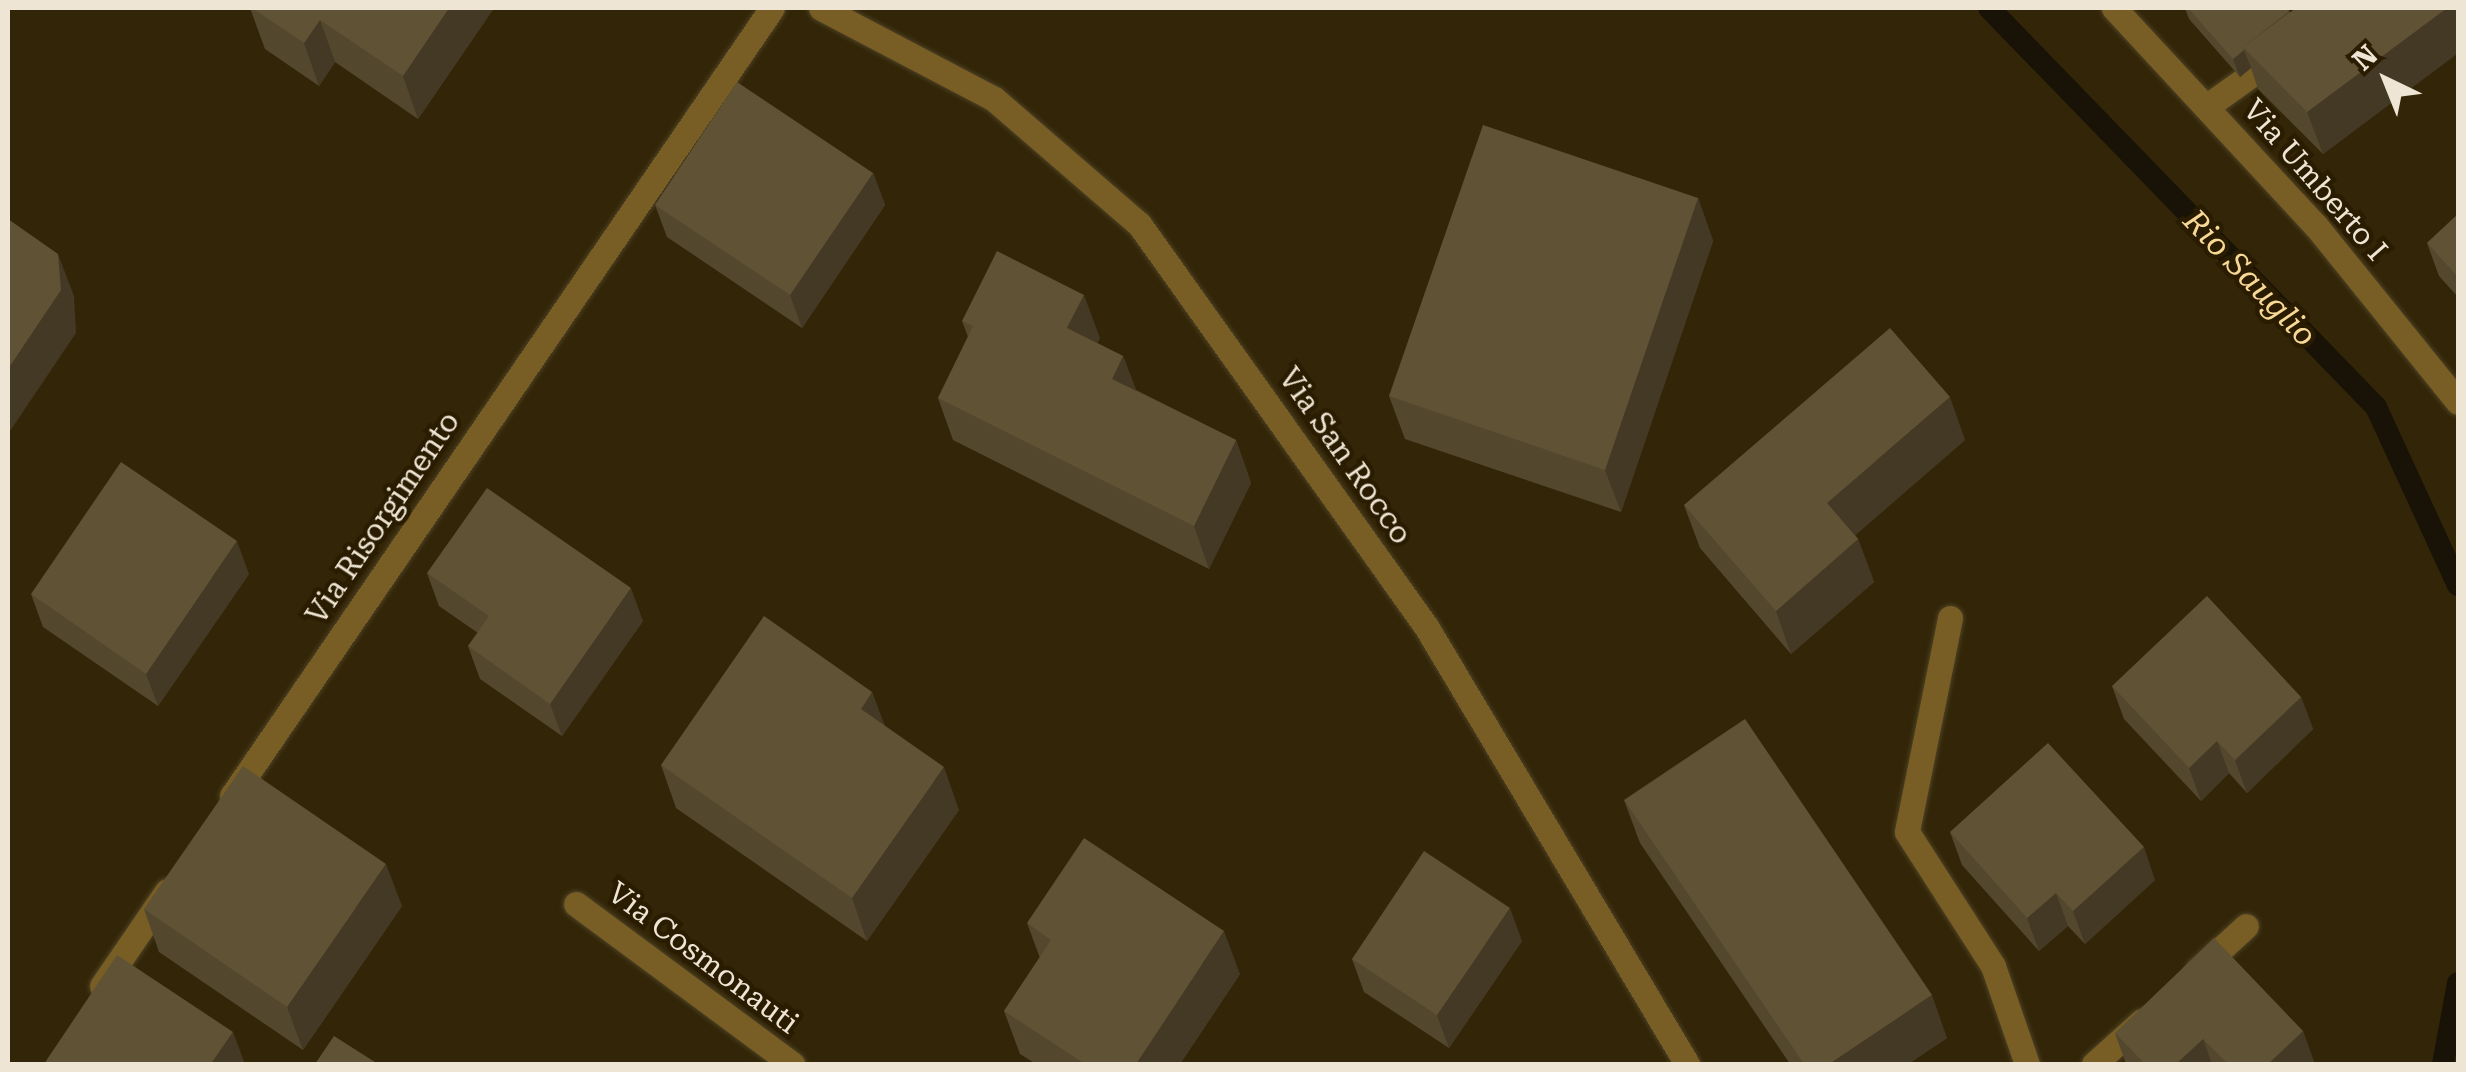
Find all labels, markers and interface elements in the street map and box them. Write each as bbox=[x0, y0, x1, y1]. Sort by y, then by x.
north arrow bbox=[2336, 30, 2436, 130]
text: N bbox=[2346, 38, 2384, 77]
street label: Via Umberto I bbox=[2235, 92, 2395, 268]
water label: Rio Sauglio bbox=[2176, 202, 2324, 354]
street label: Via San Rocco bbox=[1271, 361, 1419, 551]
street label: Via Risorgimento bbox=[299, 405, 467, 631]
street label: Via Cosmonauti bbox=[601, 875, 805, 1041]

